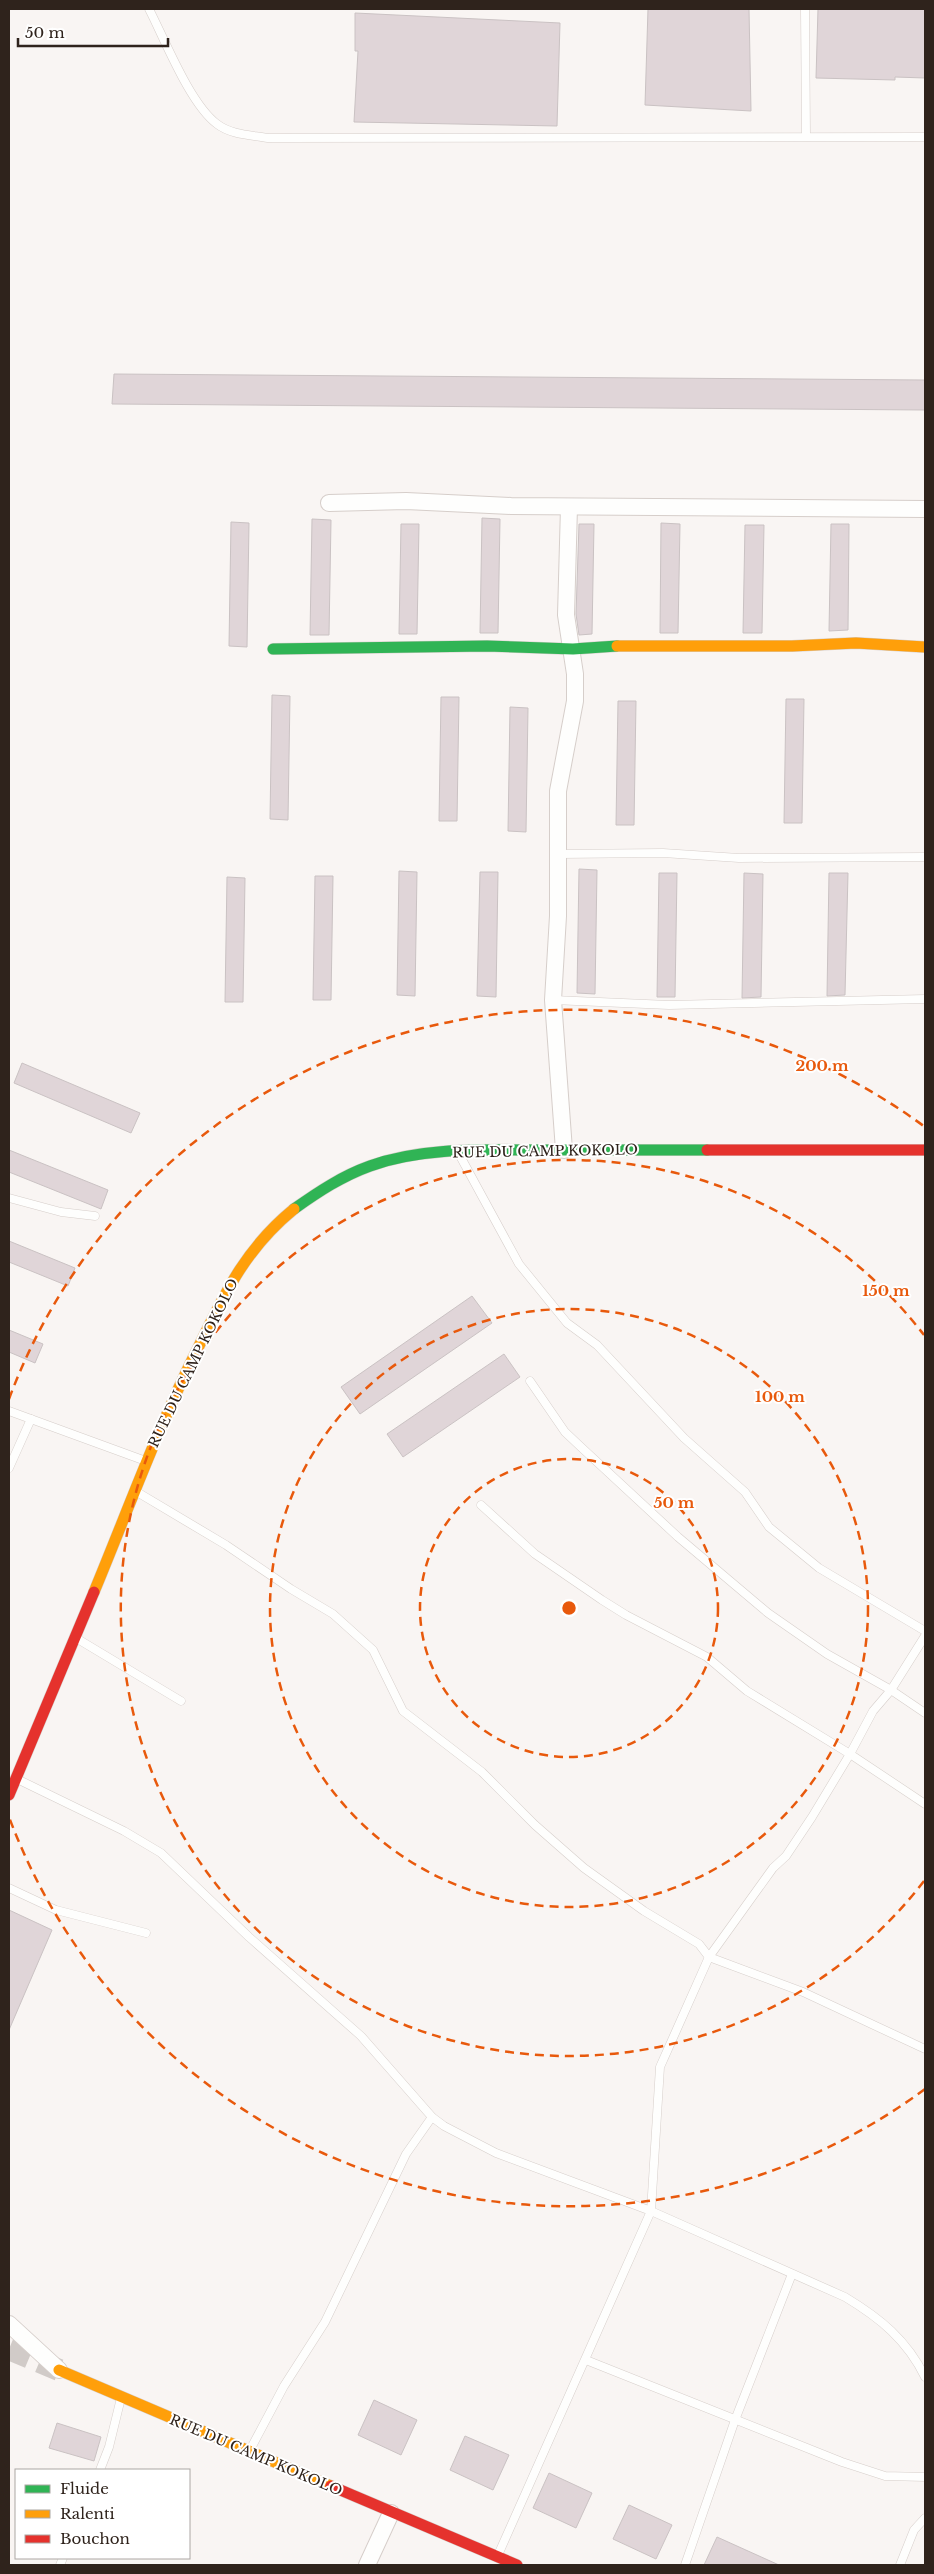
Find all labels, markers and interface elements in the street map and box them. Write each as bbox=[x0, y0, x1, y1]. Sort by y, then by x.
scale bar bbox=[18, 15, 168, 47]
text: 50 m bbox=[25, 23, 65, 42]
text: 200 m bbox=[796, 1056, 849, 1075]
street label: RUE DU CAMP KOKOLO bbox=[452, 1140, 638, 1162]
street label: RUE DU CAMP KOKOLO bbox=[144, 1276, 242, 1450]
text: 150 m bbox=[862, 1281, 910, 1300]
text: 100 m bbox=[755, 1387, 805, 1406]
text: 50 m bbox=[654, 1493, 695, 1512]
centre of rings bbox=[560, 1599, 578, 1617]
street label: RUE DU CAMP KOKOLO bbox=[167, 2410, 345, 2500]
legend bbox=[15, 2469, 190, 2559]
text: Fluide bbox=[60, 2479, 109, 2498]
text: Ralenti bbox=[60, 2504, 115, 2523]
text: Bouchon bbox=[60, 2529, 130, 2548]

